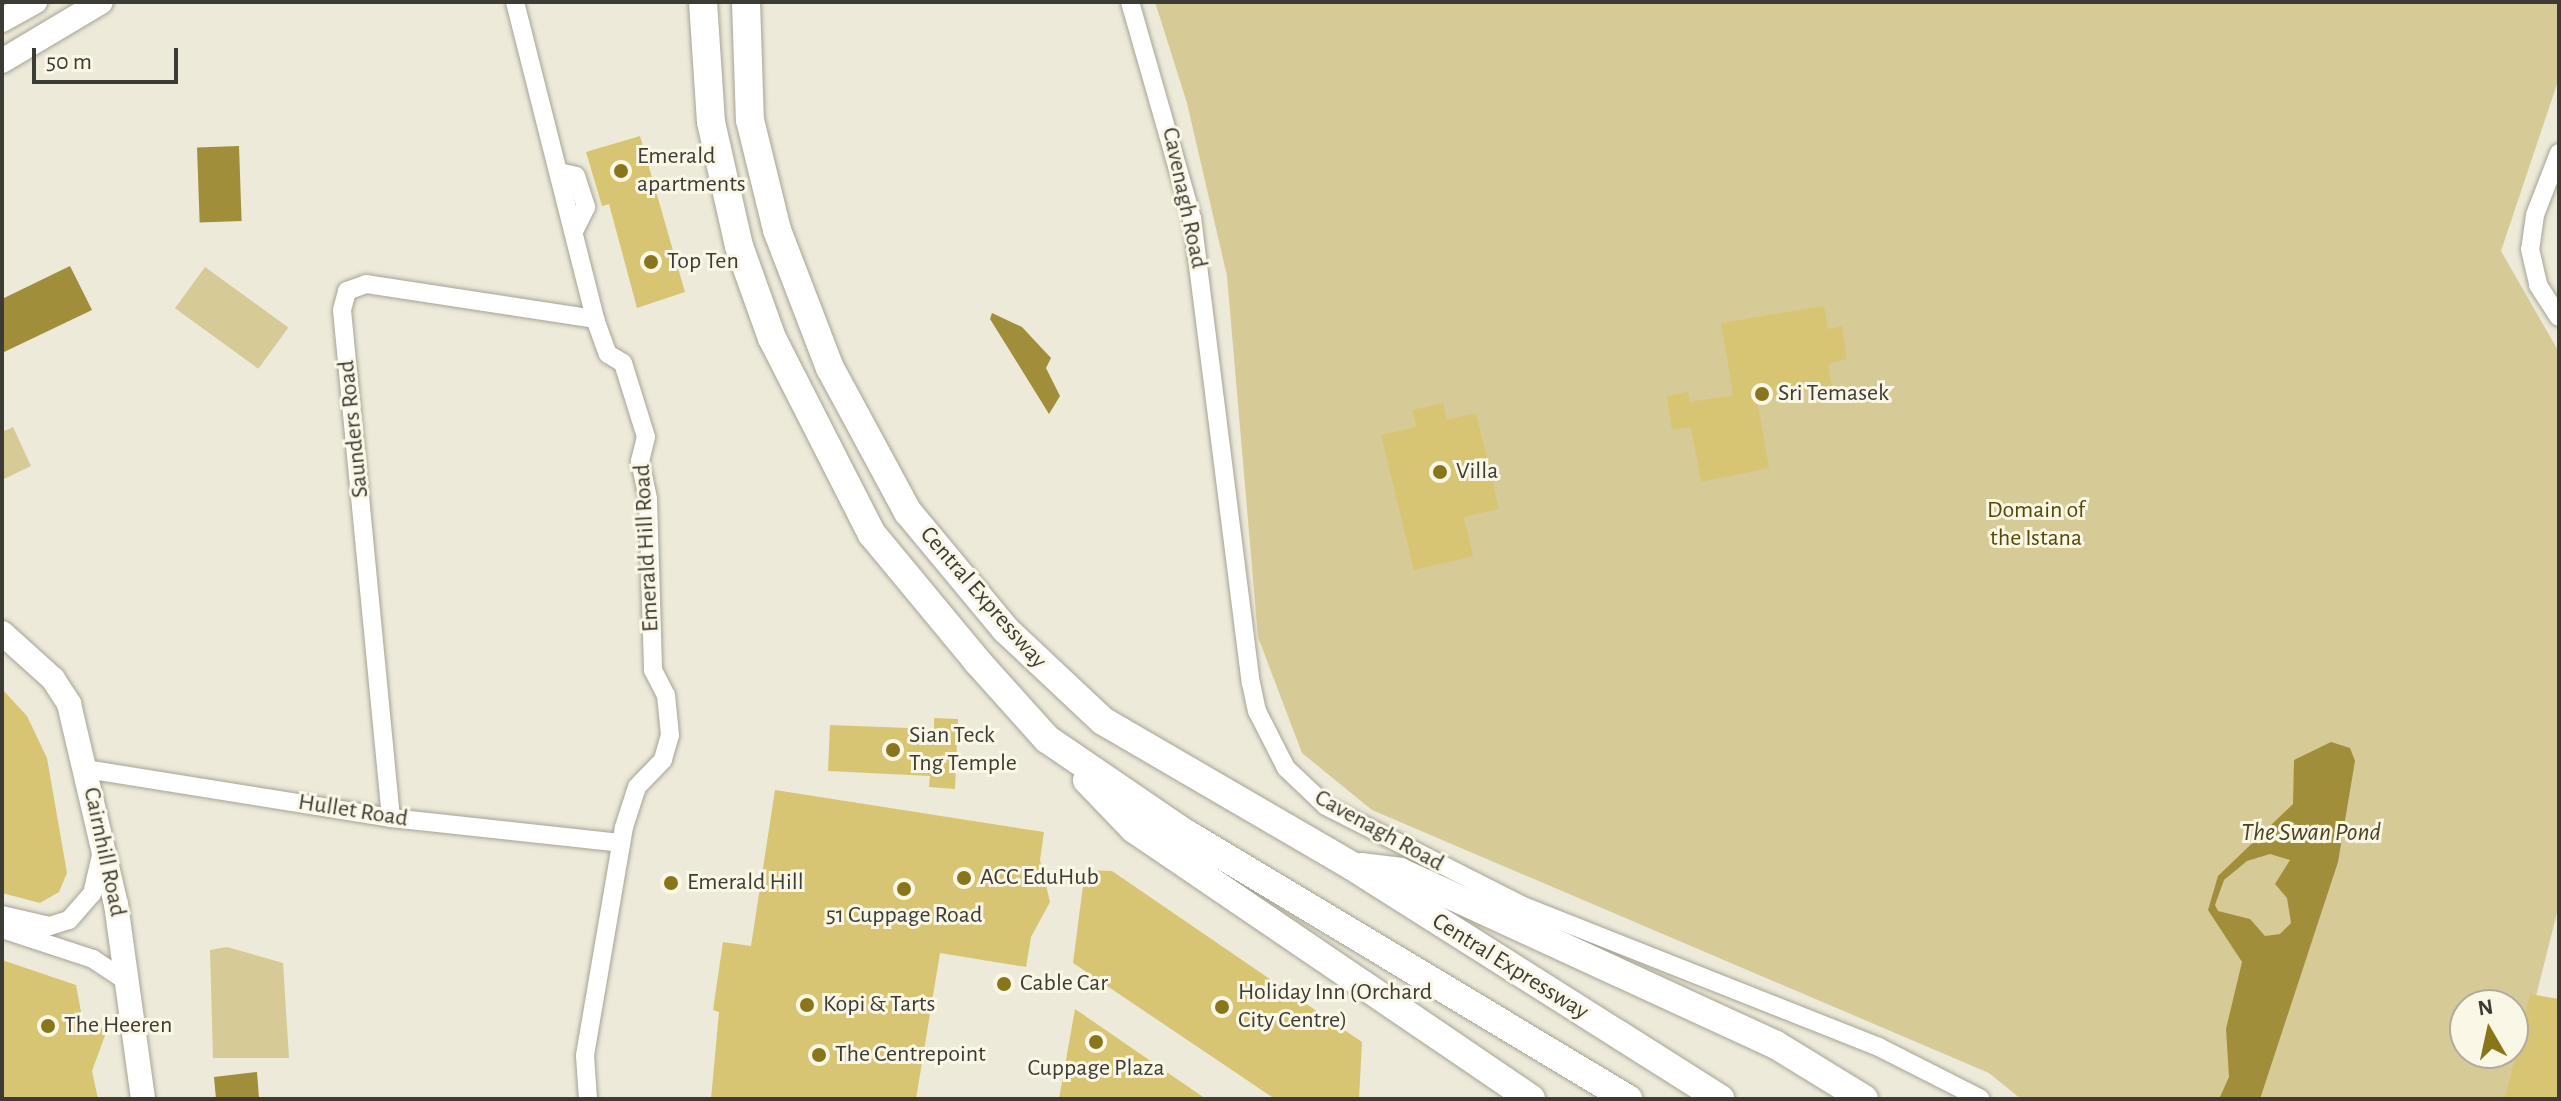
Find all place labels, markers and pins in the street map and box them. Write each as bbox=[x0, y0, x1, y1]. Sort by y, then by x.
place label: Emerald apartments bbox=[637, 143, 746, 199]
marker: Emerald apartments bbox=[612, 162, 630, 180]
place label: Top Ten bbox=[667, 248, 739, 276]
marker: Top Ten bbox=[642, 253, 660, 271]
place label: Sri Temasek bbox=[1778, 380, 1889, 408]
marker: Sri Temasek bbox=[1753, 385, 1771, 403]
place label: Villa bbox=[1456, 458, 1498, 486]
marker: Villa bbox=[1431, 463, 1449, 481]
place label: Sian Teck Tng Temple bbox=[909, 722, 1017, 778]
marker: Sian Teck Tng Temple bbox=[884, 741, 902, 759]
place label: ACC EduHub bbox=[980, 864, 1099, 892]
place label: Emerald Hill bbox=[687, 869, 804, 897]
marker: ACC EduHub bbox=[955, 869, 973, 887]
marker: Emerald Hill bbox=[662, 874, 680, 892]
marker: 51 Cuppage Road bbox=[895, 880, 913, 898]
place label: 51 Cuppage Road bbox=[826, 902, 982, 930]
place label: Cable Car bbox=[1020, 970, 1108, 998]
marker: Cable Car bbox=[995, 975, 1013, 993]
place label: Holiday Inn (Orchard City Centre) bbox=[1238, 979, 1432, 1035]
place label: Kopi & Tarts bbox=[823, 991, 935, 1019]
marker: Kopi & Tarts bbox=[798, 996, 816, 1014]
marker: Holiday Inn (Orchard City Centre) bbox=[1213, 998, 1231, 1016]
place label: The Heeren bbox=[64, 1012, 172, 1040]
marker: The Heeren bbox=[39, 1017, 57, 1035]
marker: Cuppage Plaza bbox=[1087, 1033, 1105, 1051]
place label: The Centrepoint bbox=[835, 1041, 986, 1069]
marker: The Centrepoint bbox=[810, 1046, 828, 1064]
place label: Cuppage Plaza bbox=[1027, 1055, 1165, 1083]

